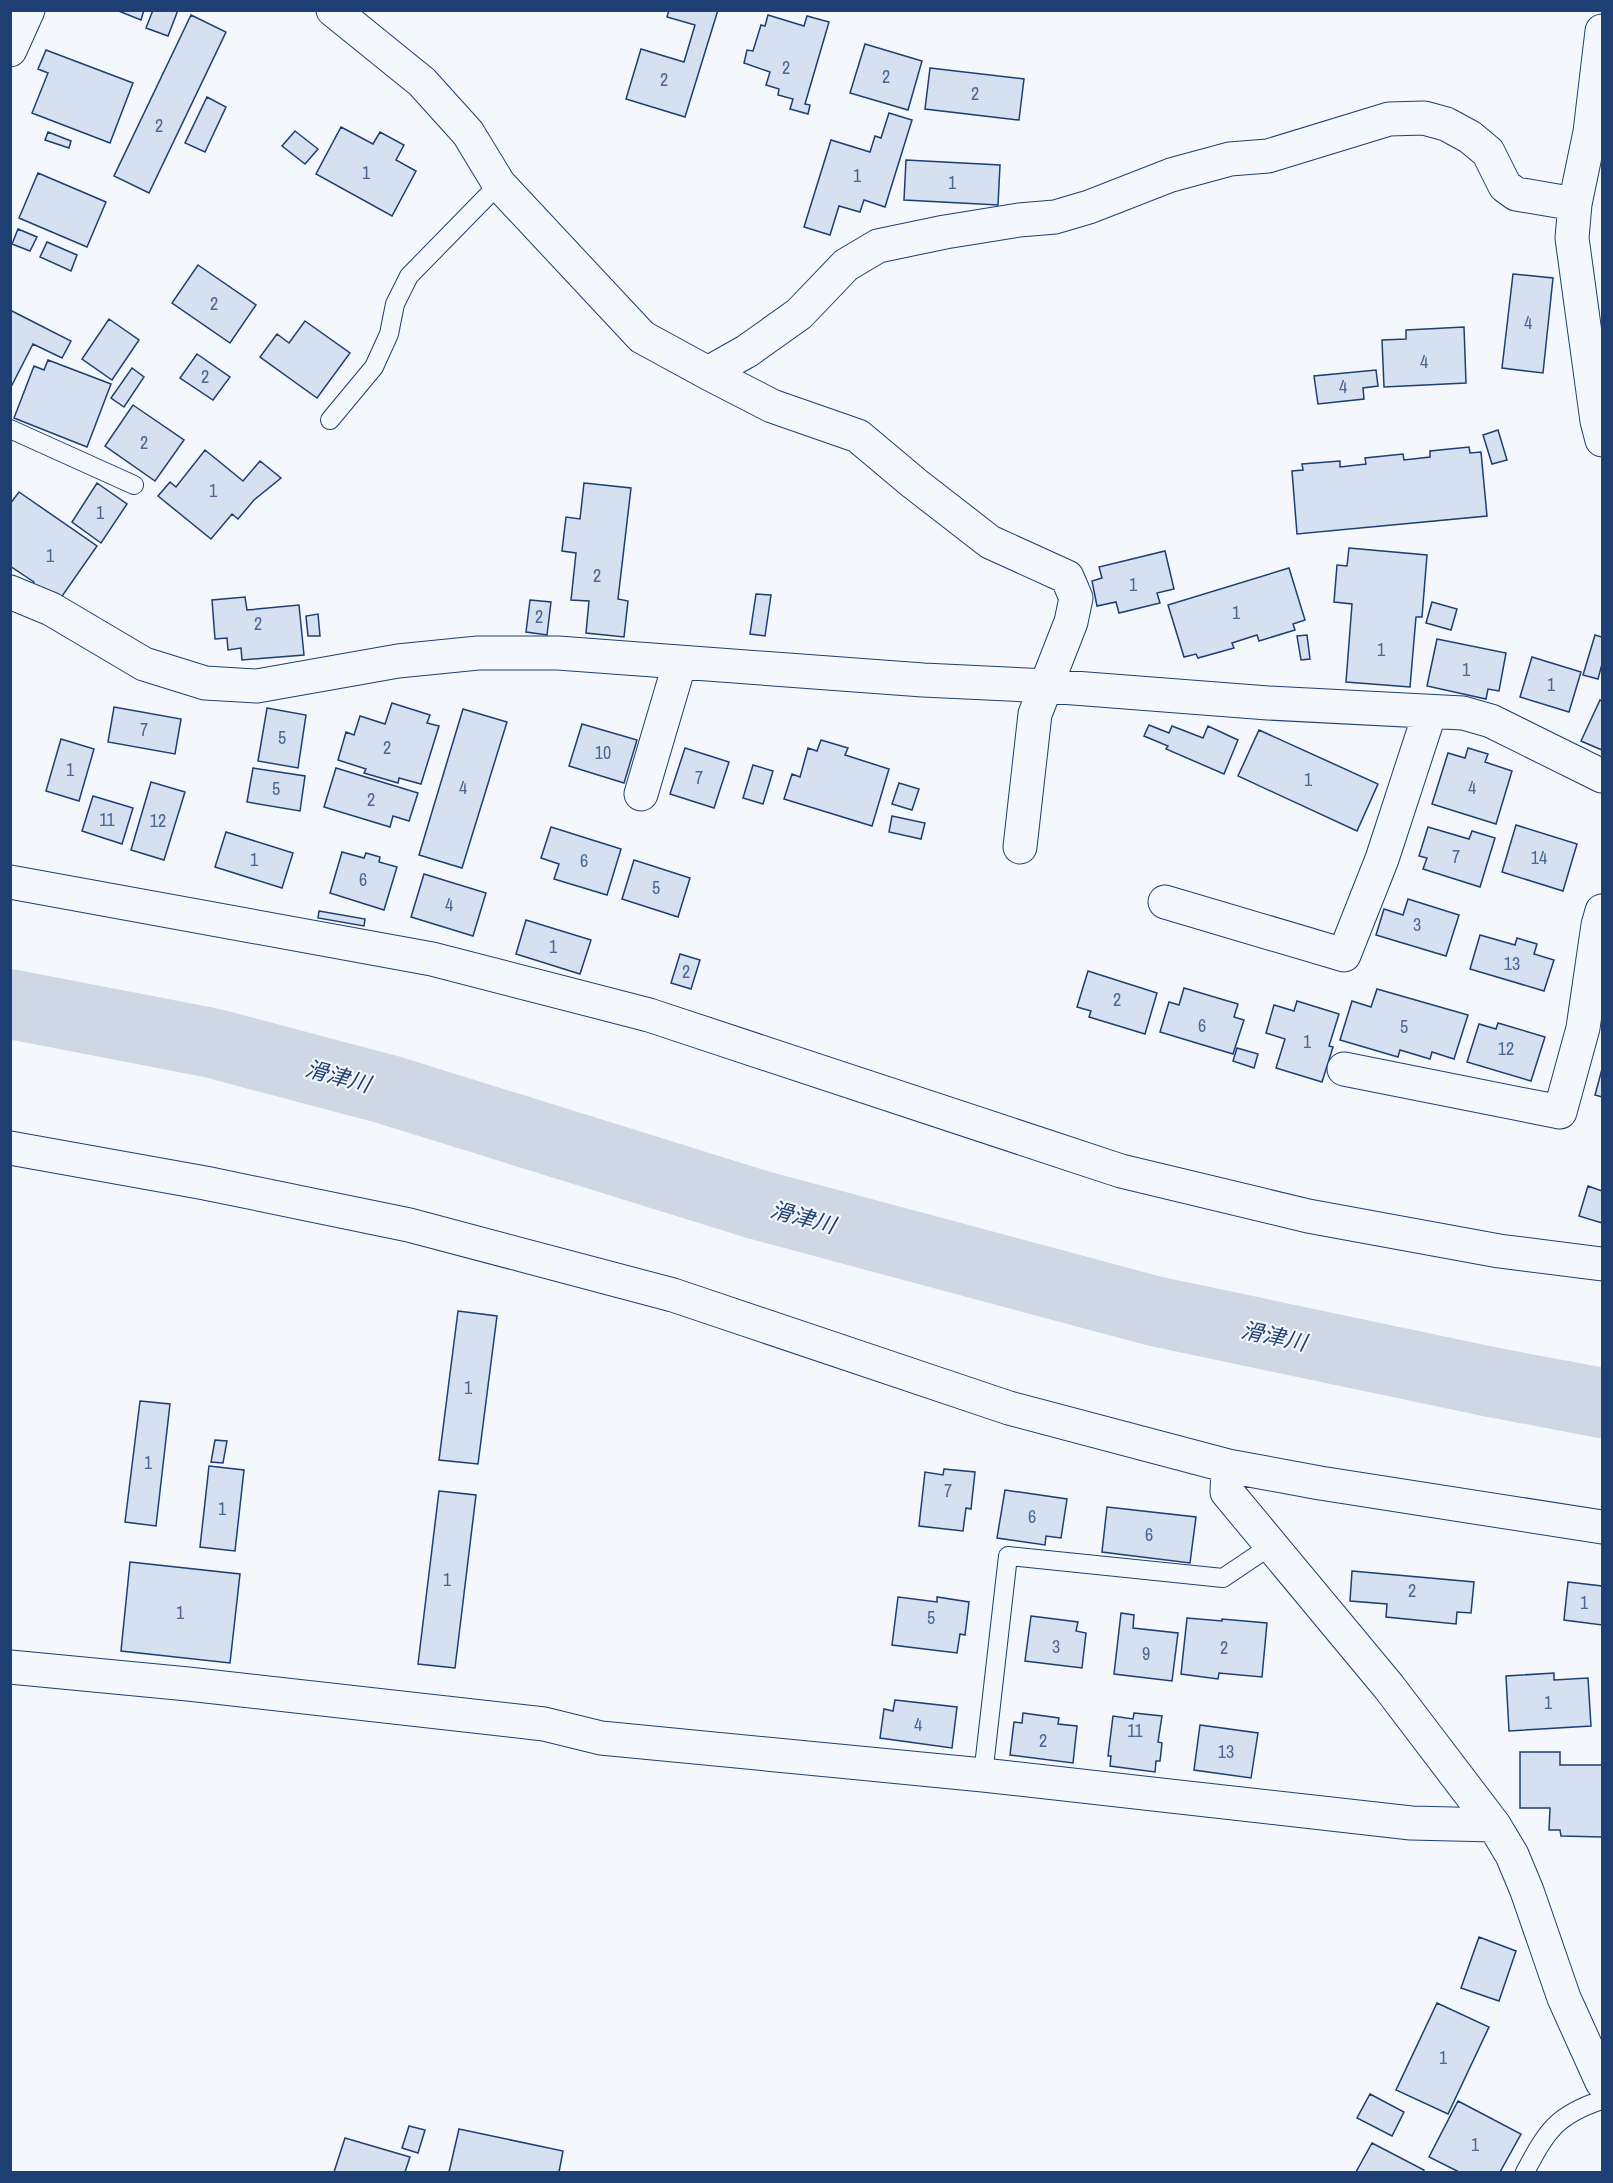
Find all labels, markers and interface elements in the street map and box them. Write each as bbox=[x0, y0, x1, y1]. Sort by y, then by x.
house number: 2 bbox=[782, 55, 790, 80]
house number: 2 bbox=[882, 64, 890, 89]
house number: 2 bbox=[660, 67, 668, 92]
house number: 2 bbox=[971, 81, 979, 106]
house number: 2 bbox=[155, 113, 163, 138]
house number: 1 bbox=[362, 160, 371, 185]
house number: 1 bbox=[853, 163, 862, 188]
house number: 1 bbox=[948, 170, 957, 195]
house number: 2 bbox=[210, 291, 218, 316]
house number: 4 bbox=[1524, 310, 1532, 335]
house number: 4 bbox=[1420, 349, 1428, 374]
house number: 2 bbox=[201, 364, 209, 389]
house number: 4 bbox=[1339, 374, 1347, 399]
house number: 2 bbox=[140, 430, 148, 455]
house number: 1 bbox=[209, 478, 218, 503]
house number: 1 bbox=[96, 500, 105, 525]
house number: 1 bbox=[46, 543, 55, 568]
house number: 2 bbox=[593, 563, 601, 588]
house number: 1 bbox=[1129, 572, 1138, 597]
house number: 1 bbox=[1232, 600, 1241, 625]
house number: 2 bbox=[535, 604, 543, 629]
house number: 2 bbox=[254, 611, 262, 636]
house number: 1 bbox=[1377, 637, 1386, 662]
house number: 1 bbox=[1462, 657, 1471, 682]
house number: 1 bbox=[1547, 672, 1556, 697]
house number: 7 bbox=[140, 717, 148, 742]
house number: 5 bbox=[278, 725, 286, 750]
house number: 2 bbox=[383, 735, 391, 760]
house number: 10 bbox=[595, 740, 611, 765]
house number: 1 bbox=[66, 757, 75, 782]
house number: 7 bbox=[695, 765, 703, 790]
house number: 1 bbox=[1304, 767, 1313, 792]
house number: 4 bbox=[459, 775, 467, 800]
house number: 4 bbox=[1468, 775, 1476, 800]
house number: 5 bbox=[272, 776, 280, 801]
house number: 2 bbox=[367, 787, 375, 812]
house number: 11 bbox=[99, 807, 115, 832]
house number: 12 bbox=[150, 808, 166, 833]
house number: 7 bbox=[1452, 844, 1460, 869]
house number: 14 bbox=[1531, 845, 1547, 870]
house number: 1 bbox=[250, 847, 259, 872]
house number: 6 bbox=[580, 848, 588, 873]
house number: 6 bbox=[359, 867, 367, 892]
house number: 5 bbox=[652, 875, 660, 900]
house number: 4 bbox=[445, 892, 453, 917]
house number: 3 bbox=[1413, 912, 1421, 937]
house number: 1 bbox=[549, 934, 558, 959]
house number: 13 bbox=[1504, 951, 1520, 976]
house number: 2 bbox=[682, 959, 690, 984]
house number: 2 bbox=[1113, 987, 1121, 1012]
house number: 6 bbox=[1198, 1013, 1206, 1038]
house number: 5 bbox=[1400, 1014, 1408, 1039]
house number: 1 bbox=[1303, 1029, 1312, 1054]
house number: 12 bbox=[1498, 1036, 1514, 1061]
water label: 滑津川 bbox=[302, 1053, 376, 1100]
water label: 滑津川 bbox=[767, 1194, 841, 1241]
water label: 滑津川 bbox=[1239, 1314, 1311, 1358]
house number: 1 bbox=[464, 1375, 473, 1400]
house number: 1 bbox=[144, 1450, 153, 1475]
house number: 7 bbox=[944, 1478, 952, 1503]
house number: 1 bbox=[218, 1496, 227, 1521]
house number: 6 bbox=[1028, 1504, 1036, 1529]
house number: 6 bbox=[1145, 1522, 1153, 1547]
house number: 1 bbox=[443, 1567, 452, 1592]
house number: 2 bbox=[1408, 1578, 1416, 1603]
house number: 1 bbox=[1580, 1590, 1589, 1615]
house number: 1 bbox=[176, 1600, 185, 1625]
house number: 5 bbox=[927, 1605, 935, 1630]
house number: 3 bbox=[1052, 1634, 1060, 1659]
house number: 2 bbox=[1220, 1635, 1228, 1660]
house number: 9 bbox=[1142, 1641, 1150, 1666]
house number: 1 bbox=[1544, 1690, 1553, 1715]
house number: 4 bbox=[914, 1712, 922, 1737]
house number: 11 bbox=[1127, 1718, 1143, 1743]
house number: 2 bbox=[1039, 1728, 1047, 1753]
house number: 13 bbox=[1218, 1739, 1234, 1764]
house number: 1 bbox=[1439, 2045, 1448, 2070]
house number: 1 bbox=[1471, 2132, 1480, 2157]

